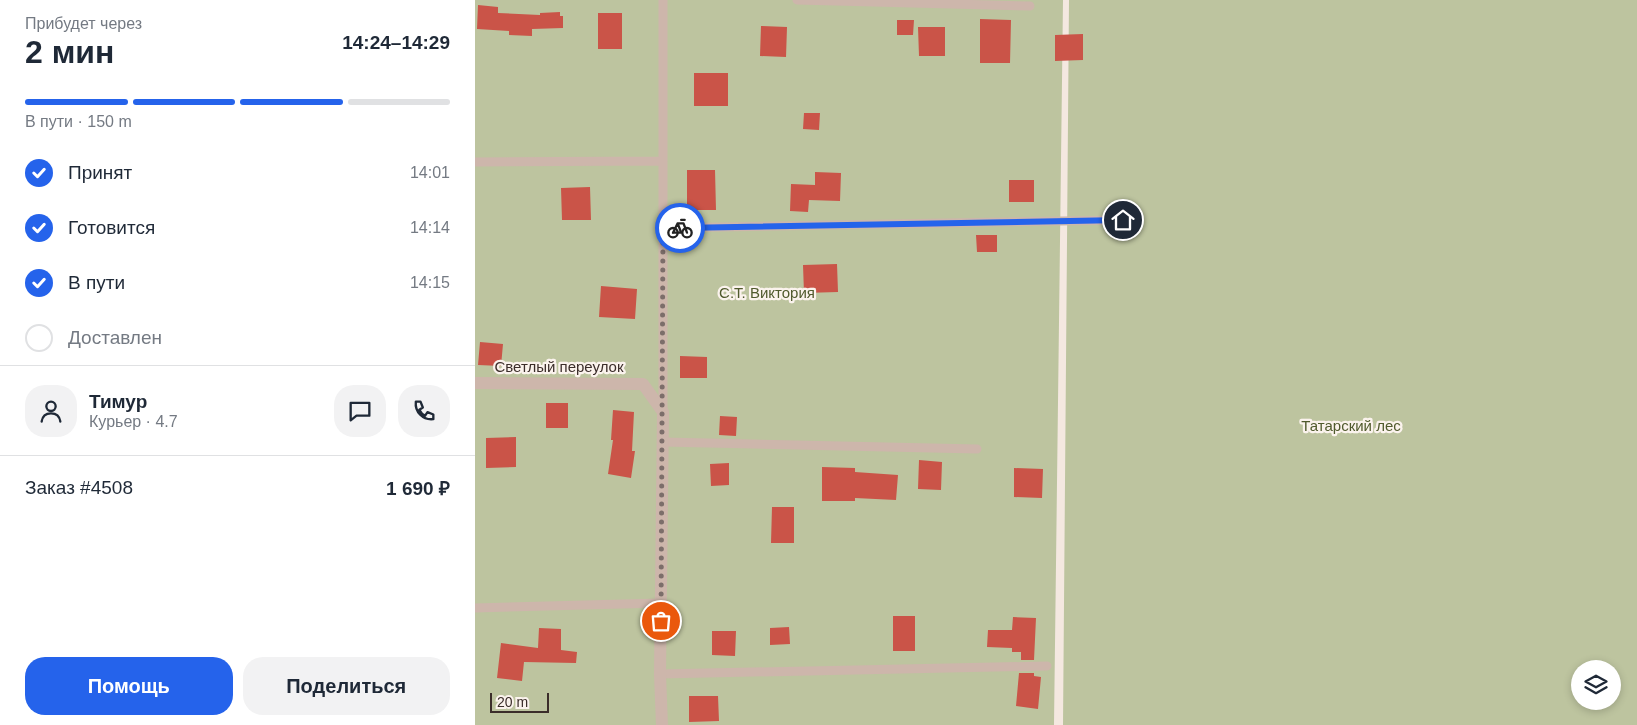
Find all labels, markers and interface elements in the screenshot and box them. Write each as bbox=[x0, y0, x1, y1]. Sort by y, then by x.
text: Прибудет через bbox=[25, 15, 142, 32]
text: 14:24–14:29 bbox=[342, 32, 450, 53]
text: 2 мин bbox=[25, 34, 114, 70]
text: В пути · 150 m bbox=[25, 113, 132, 130]
icon: check bbox=[25, 159, 53, 187]
text: Принят bbox=[68, 162, 132, 183]
text: 14:01 bbox=[410, 164, 450, 181]
pin bbox=[1102, 199, 1144, 241]
courier bbox=[655, 203, 705, 253]
icon: home bbox=[1109, 206, 1137, 234]
icon: check bbox=[25, 214, 53, 242]
icon: bike bbox=[666, 214, 694, 242]
text: Готовится bbox=[68, 217, 155, 238]
text: 14:14 bbox=[410, 219, 450, 236]
icon: check bbox=[25, 269, 53, 297]
text: В пути bbox=[68, 272, 125, 293]
text: 14:15 bbox=[410, 274, 450, 291]
park label: С.Т. Виктория bbox=[719, 284, 815, 301]
text: Доставлен bbox=[68, 327, 162, 348]
street label: Светлый переулок bbox=[494, 358, 624, 375]
button: person bbox=[25, 385, 77, 437]
button: chat bbox=[334, 385, 386, 437]
button: phone bbox=[398, 385, 450, 437]
text: Тимур bbox=[89, 391, 147, 412]
text: Курьер · 4.7 bbox=[89, 413, 178, 430]
park label: Татарский лес bbox=[1301, 417, 1401, 434]
text: Заказ #4508 bbox=[25, 477, 133, 498]
text: 1 690 ₽ bbox=[386, 478, 450, 499]
pin bbox=[640, 600, 682, 642]
icon: bag bbox=[647, 607, 675, 635]
button: Помощь bbox=[25, 657, 233, 715]
button: Поделиться bbox=[243, 657, 450, 715]
map controls bbox=[1571, 660, 1621, 710]
button: layers bbox=[1571, 660, 1621, 710]
scale bar bbox=[490, 690, 549, 713]
text: 20 m bbox=[497, 694, 528, 710]

